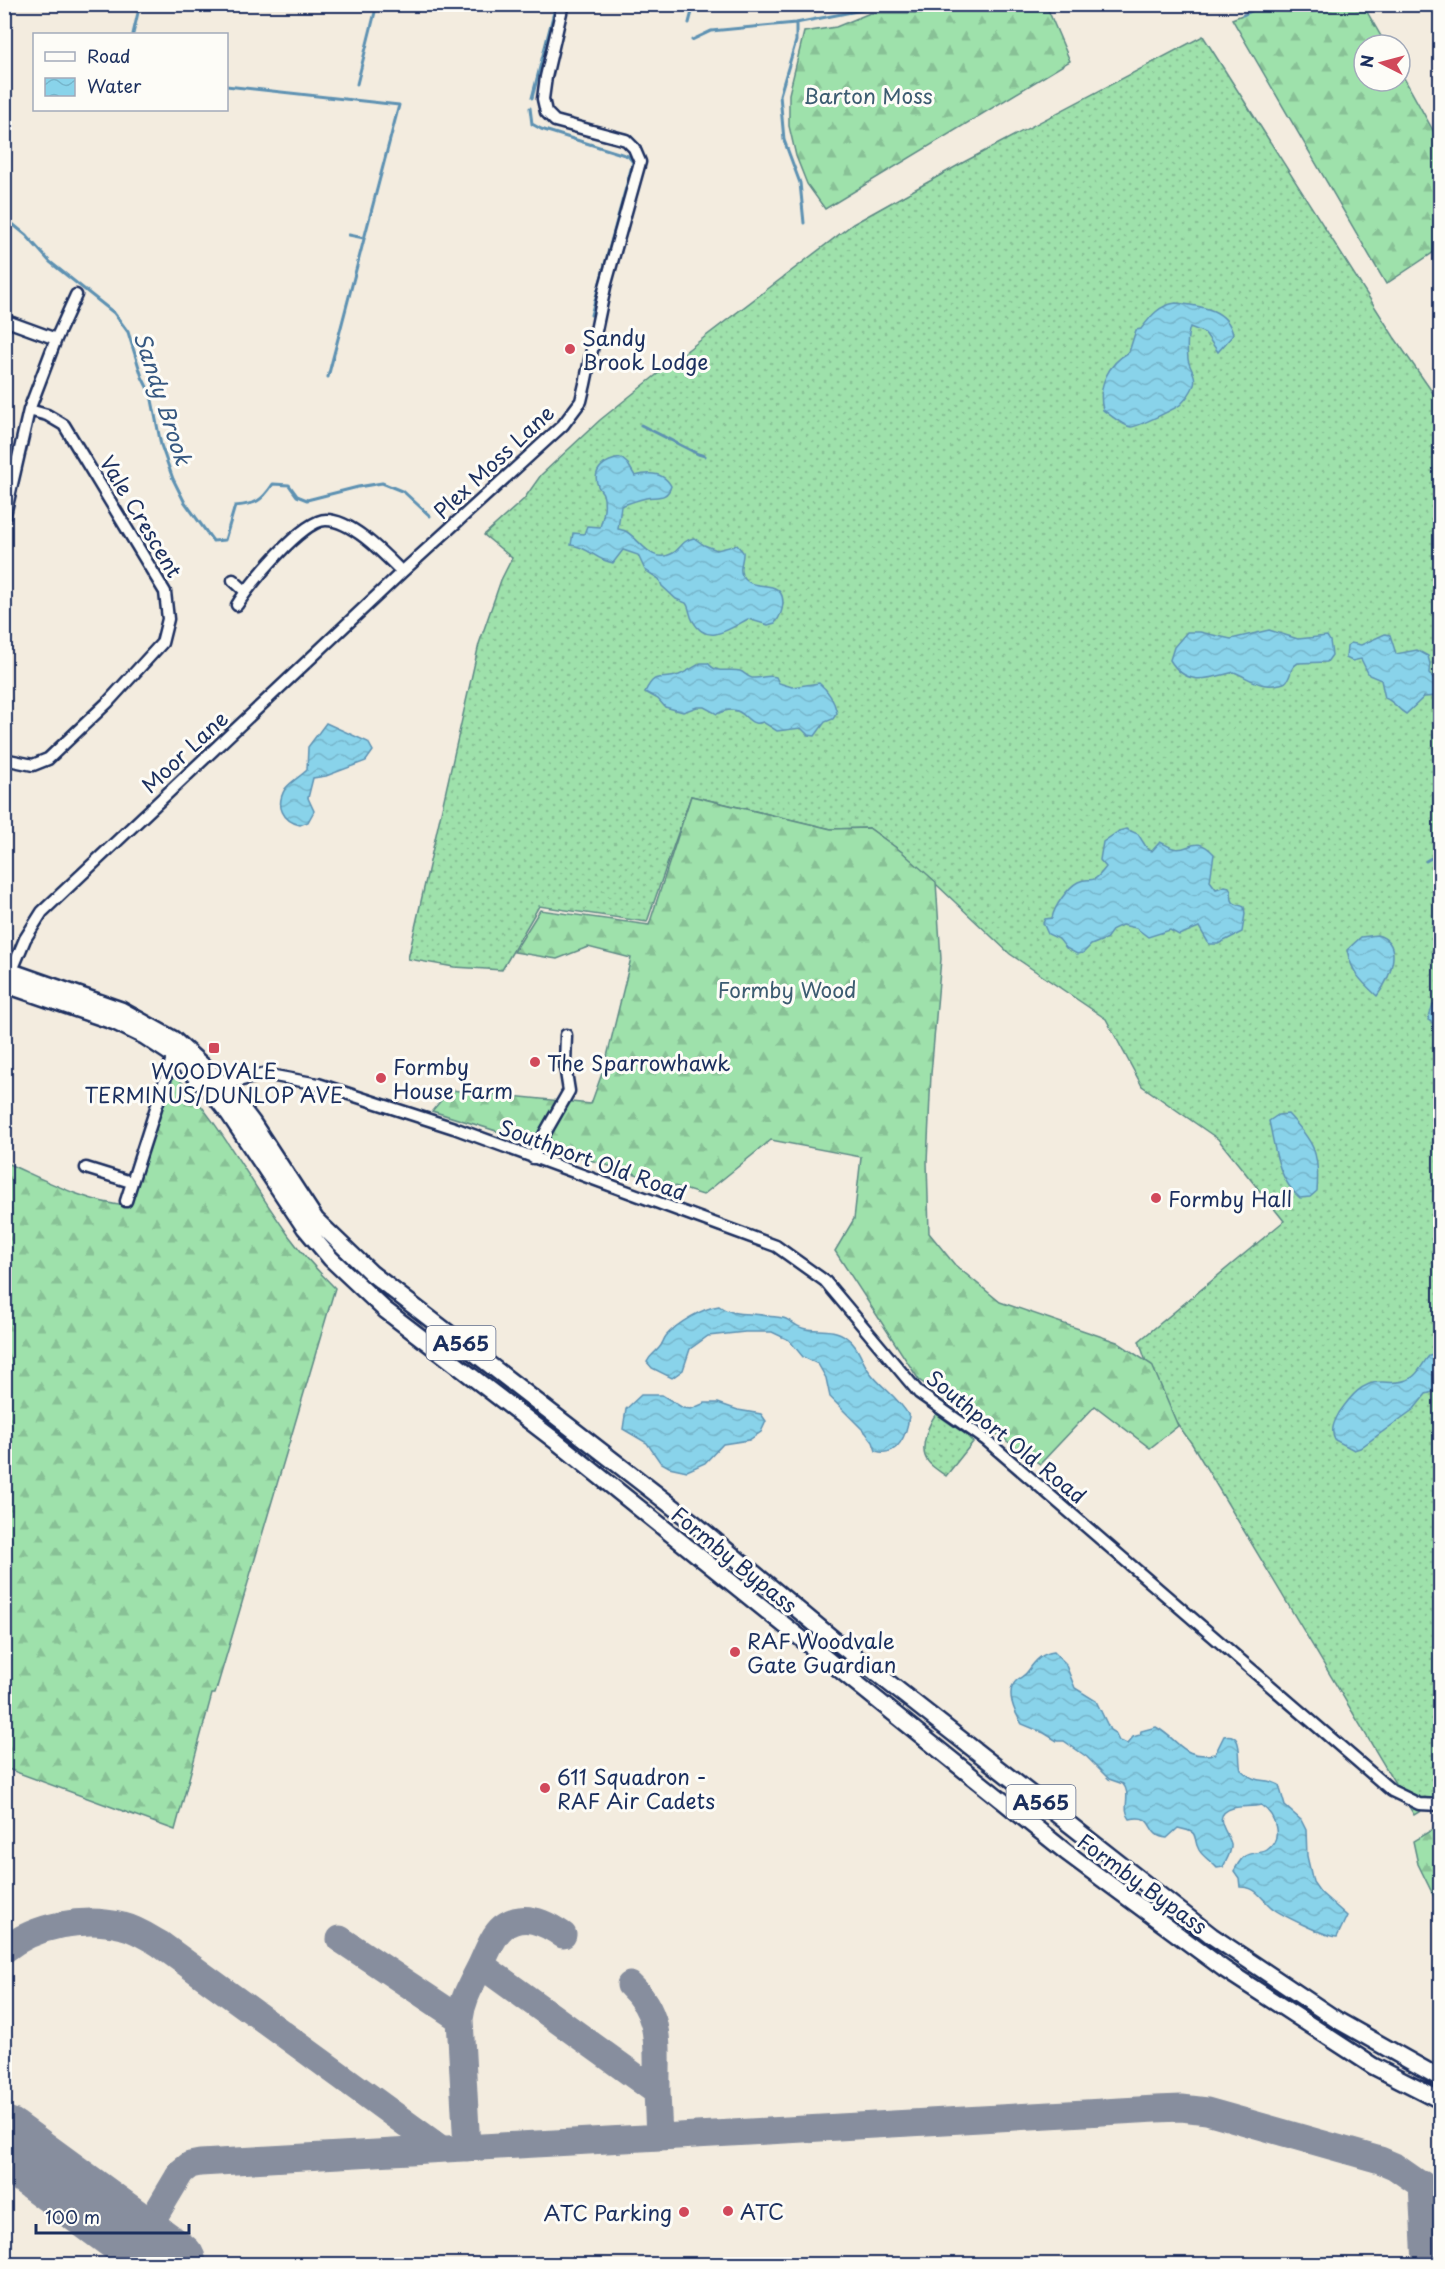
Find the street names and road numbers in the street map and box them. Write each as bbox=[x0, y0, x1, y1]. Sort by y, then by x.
street label: Plex Moss Lane bbox=[425, 396, 561, 526]
street label: Vale Crescent bbox=[93, 449, 191, 583]
street label: Moor Lane bbox=[133, 702, 235, 800]
street label: Southport Old Road bbox=[495, 1110, 691, 1208]
road number: A565 bbox=[426, 1326, 496, 1360]
street label: Southport Old Road bbox=[920, 1361, 1094, 1511]
street label: Formby Bypass bbox=[665, 1498, 805, 1620]
road number: A565 bbox=[1006, 1785, 1076, 1819]
street label: Formby Bypass bbox=[1071, 1825, 1215, 1941]

